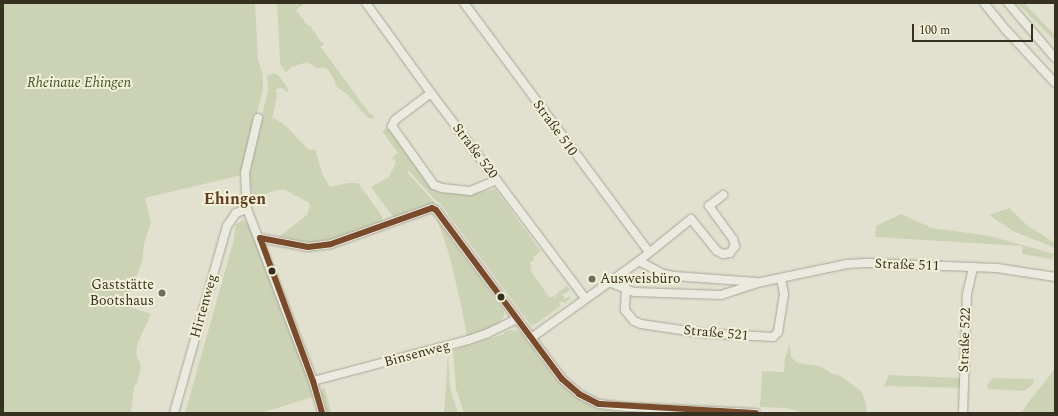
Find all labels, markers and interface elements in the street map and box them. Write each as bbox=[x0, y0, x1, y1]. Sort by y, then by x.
scale bar bbox=[914, 16, 1035, 42]
text: 100 m bbox=[919, 21, 950, 40]
park label: Rheinaue Ehingen bbox=[27, 75, 131, 91]
street label: Straße 510 bbox=[529, 97, 581, 159]
street label: Straße 520 bbox=[449, 120, 501, 182]
district label: Ehingen bbox=[204, 189, 266, 209]
street label: Straße 511 bbox=[874, 255, 940, 275]
unlabelled marker bbox=[267, 266, 277, 276]
place label: Ausweisbüro bbox=[600, 271, 681, 287]
street label: Hirtenweg bbox=[187, 272, 221, 340]
marker: Ausweisbüro bbox=[587, 274, 597, 284]
place label: Gaststätte Bootshaus bbox=[90, 277, 154, 310]
marker: Gaststätte Bootshaus bbox=[157, 288, 167, 298]
unlabelled marker bbox=[496, 292, 506, 302]
street label: Straße 522 bbox=[955, 307, 975, 373]
street label: Straße 521 bbox=[683, 322, 749, 344]
street label: Binsenweg bbox=[382, 337, 452, 371]

